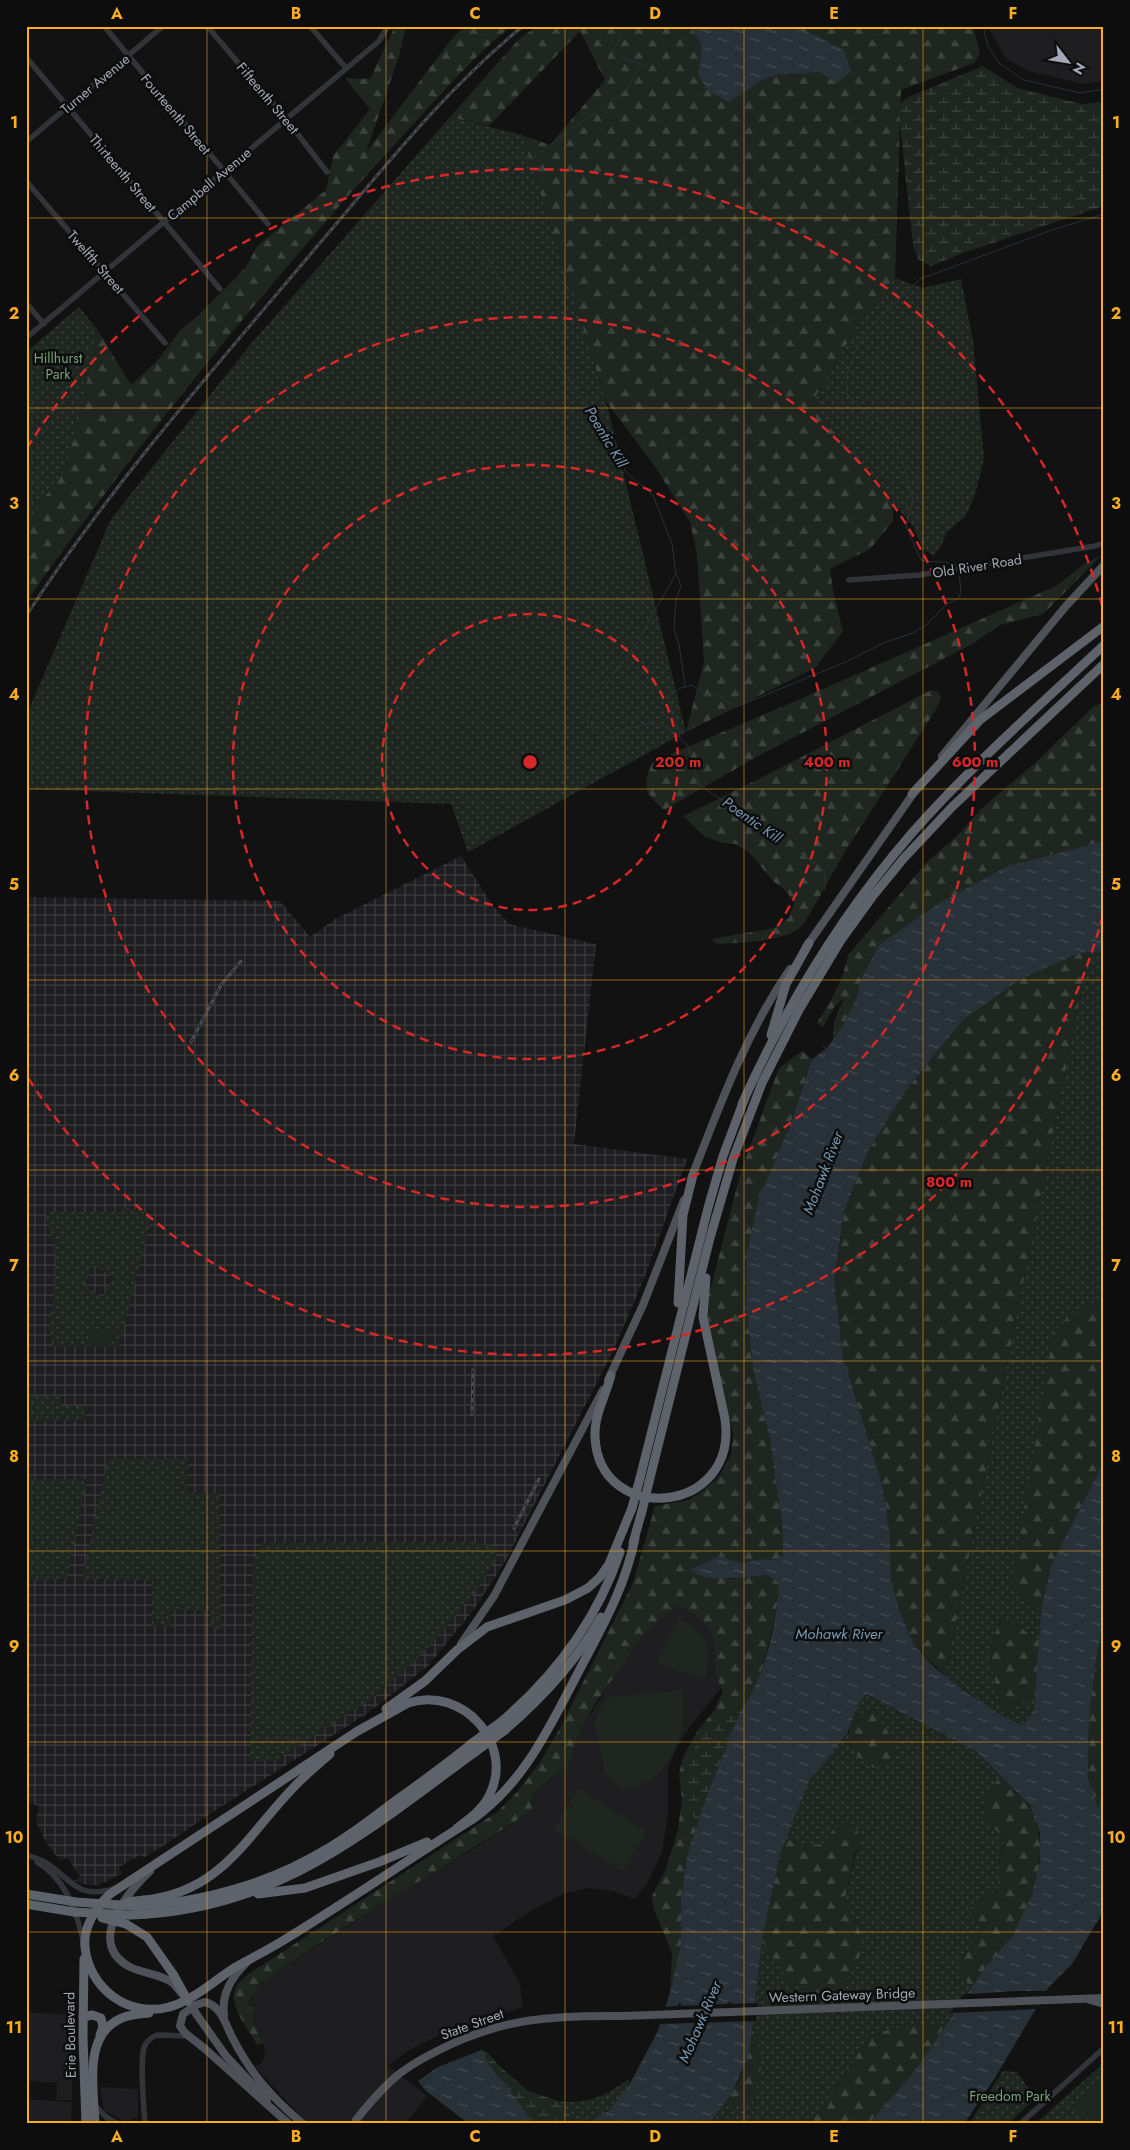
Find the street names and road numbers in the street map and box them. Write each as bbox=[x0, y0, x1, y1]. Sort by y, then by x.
street label: Turner Avenue bbox=[56, 49, 134, 119]
street label: Fifteenth Street bbox=[232, 58, 304, 139]
street label: Fourteenth Street bbox=[136, 69, 216, 159]
street label: Thirteenth Street bbox=[85, 130, 162, 217]
street label: Campbell Avenue bbox=[162, 143, 256, 225]
street label: Twelfth Street bbox=[63, 226, 130, 299]
street label: Old River Road bbox=[931, 549, 1023, 583]
street label: Western Gateway Bridge bbox=[768, 1982, 916, 2008]
street label: Erie Boulevard bbox=[59, 1992, 81, 2078]
street label: State Street bbox=[438, 2003, 507, 2045]

